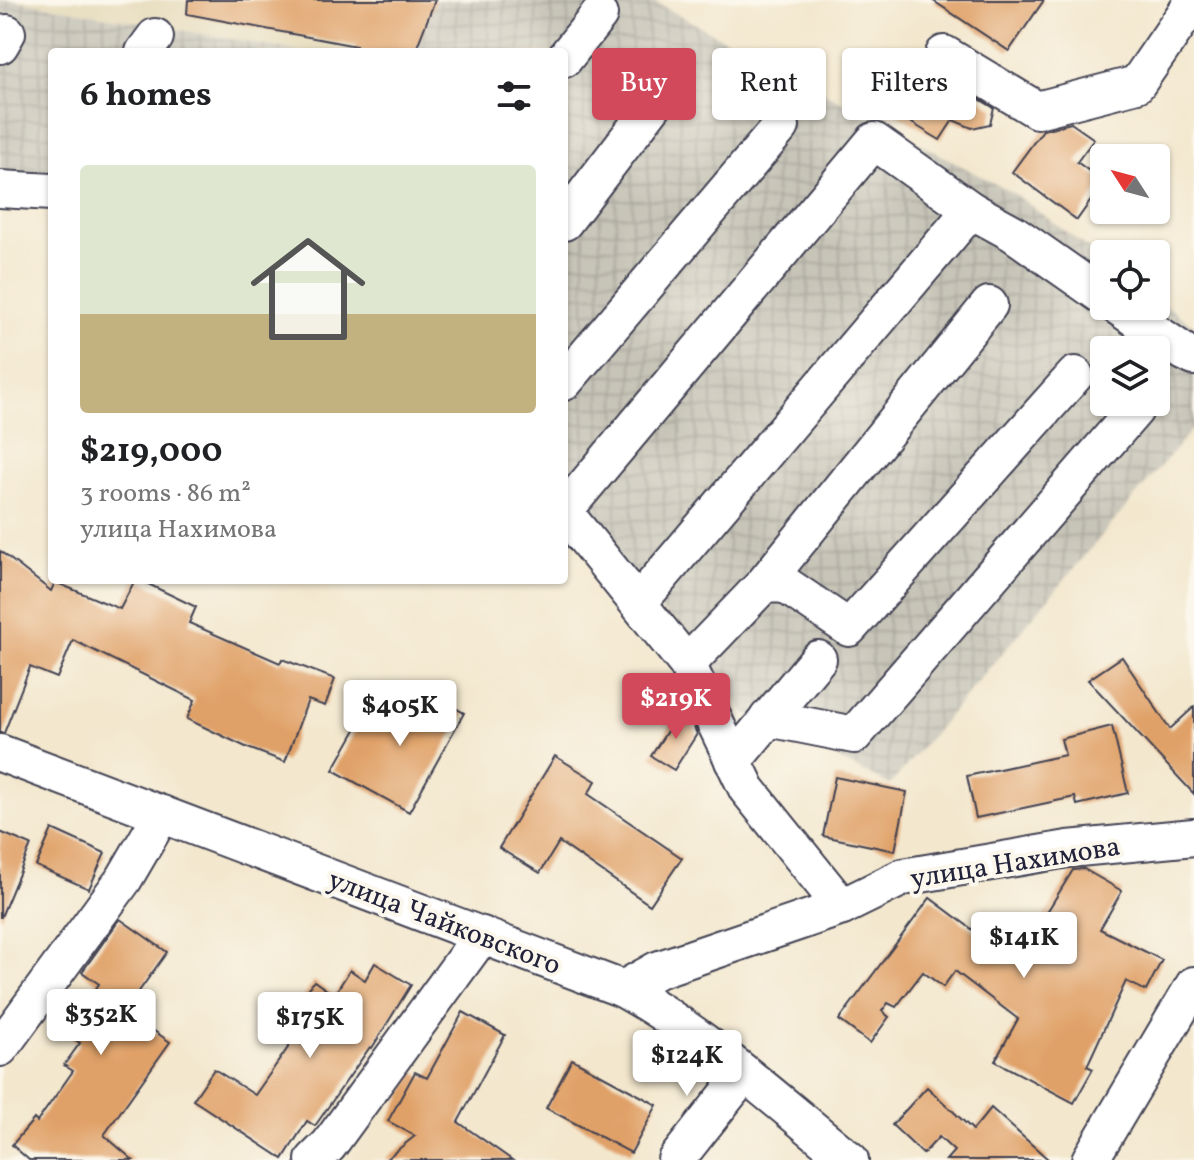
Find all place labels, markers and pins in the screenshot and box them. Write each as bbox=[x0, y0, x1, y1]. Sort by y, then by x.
pin: $219K bbox=[620, 673, 732, 741]
pin: $405K bbox=[344, 680, 456, 748]
pin: $141K bbox=[968, 912, 1080, 980]
pin: $352K bbox=[45, 989, 157, 1057]
pin: $175K bbox=[254, 992, 366, 1060]
pin: $124K bbox=[631, 1030, 743, 1098]

